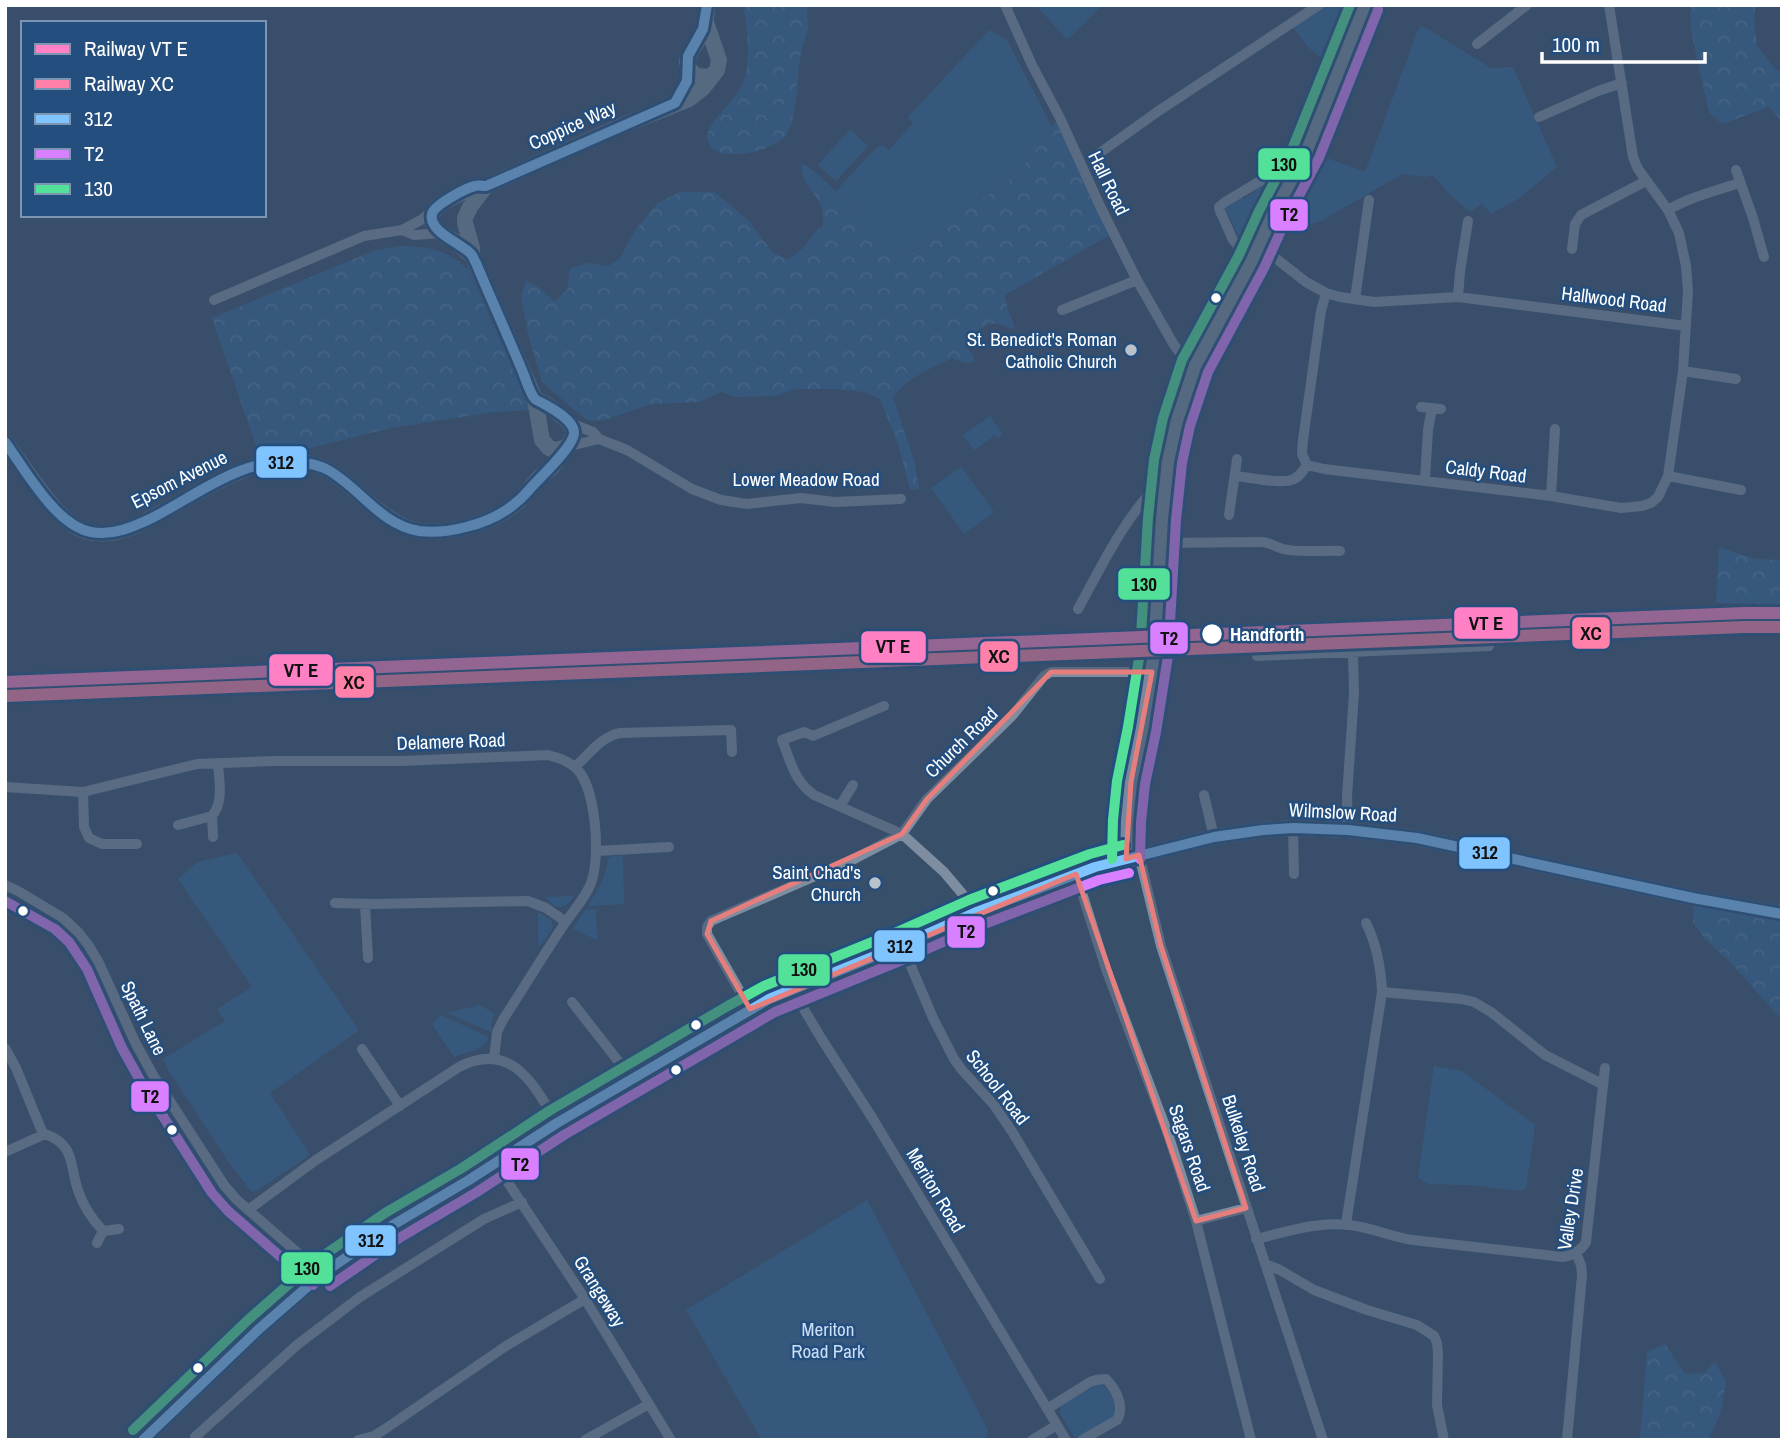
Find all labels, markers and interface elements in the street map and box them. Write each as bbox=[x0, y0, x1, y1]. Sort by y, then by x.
legend bbox=[21, 21, 266, 217]
scale bar bbox=[1542, 21, 1705, 65]
text: 100 m bbox=[1552, 30, 1600, 59]
text: Railway VT E bbox=[84, 34, 188, 63]
text: Railway XC bbox=[84, 69, 174, 98]
street label: Coppice Way bbox=[524, 94, 620, 156]
text: 312 bbox=[84, 104, 113, 133]
text: T2 bbox=[84, 139, 104, 168]
street label: Hall Road bbox=[1082, 147, 1136, 219]
line badge: 130 bbox=[1257, 147, 1311, 181]
text: 130 bbox=[1271, 151, 1297, 177]
text: 130 bbox=[84, 174, 113, 203]
line badge: T2 bbox=[1269, 198, 1309, 232]
text: T2 bbox=[1280, 201, 1298, 227]
street label: Hallwood Road bbox=[1560, 280, 1668, 318]
unlabelled marker bbox=[1209, 291, 1223, 305]
place label: St. Benedict's Roman Catholic Church bbox=[967, 326, 1117, 374]
marker: St. Benedict's Roman Catholic Church bbox=[1123, 342, 1139, 358]
street label: Epsom Avenue bbox=[127, 444, 231, 514]
line badge: 312 bbox=[255, 445, 308, 479]
text: 312 bbox=[268, 449, 294, 475]
street label: Caldy Road bbox=[1444, 453, 1528, 489]
street label: Lower Meadow Road bbox=[732, 466, 880, 492]
line badge: 130 bbox=[1117, 567, 1171, 601]
text: 130 bbox=[1131, 571, 1157, 597]
line badge: VT E bbox=[1453, 606, 1519, 640]
text: VT E bbox=[1469, 610, 1503, 636]
line badge: XC bbox=[1571, 616, 1611, 650]
text: XC bbox=[1580, 620, 1602, 646]
line badge: T2 bbox=[1149, 621, 1189, 655]
place label: Handforth bbox=[1230, 621, 1304, 647]
marker: Handforth bbox=[1200, 622, 1224, 646]
text: T2 bbox=[1160, 625, 1178, 651]
line badge: VT E bbox=[860, 630, 927, 664]
text: VT E bbox=[876, 633, 910, 659]
line badge: XC bbox=[979, 640, 1019, 673]
text: XC bbox=[988, 643, 1010, 669]
line badge: VT E bbox=[268, 653, 334, 687]
text: VT E bbox=[284, 657, 318, 683]
line badge: XC bbox=[334, 665, 375, 699]
text: XC bbox=[343, 669, 365, 695]
street label: Church Road bbox=[919, 701, 1003, 783]
street label: Delamere Road bbox=[396, 726, 506, 756]
street label: Wilmslow Road bbox=[1288, 796, 1398, 828]
line badge: 312 bbox=[1458, 836, 1511, 870]
text: 312 bbox=[1472, 839, 1498, 865]
place label: Saint Chad's Church bbox=[772, 859, 861, 907]
marker: Saint Chad's Church bbox=[867, 875, 883, 891]
unlabelled marker bbox=[986, 884, 1000, 898]
unlabelled marker bbox=[16, 904, 30, 918]
line badge: T2 bbox=[946, 915, 986, 949]
text: T2 bbox=[957, 918, 975, 944]
line badge: 312 bbox=[873, 929, 926, 963]
text: 312 bbox=[887, 933, 913, 959]
line badge: 130 bbox=[777, 953, 831, 987]
text: 130 bbox=[791, 956, 817, 982]
street label: Spath Lane bbox=[115, 976, 173, 1060]
unlabelled marker bbox=[689, 1018, 703, 1032]
street label: School Road bbox=[960, 1044, 1036, 1130]
unlabelled marker bbox=[669, 1063, 683, 1077]
line badge: T2 bbox=[130, 1080, 170, 1113]
text: T2 bbox=[141, 1083, 159, 1109]
street label: Bulkeley Road bbox=[1216, 1091, 1272, 1195]
street label: Sagars Road bbox=[1163, 1101, 1217, 1195]
unlabelled marker bbox=[165, 1123, 179, 1137]
street label: Meriton Road bbox=[901, 1143, 971, 1237]
line badge: T2 bbox=[500, 1147, 540, 1181]
text: T2 bbox=[511, 1151, 529, 1177]
street label: Valley Drive bbox=[1551, 1166, 1589, 1252]
line badge: 312 bbox=[344, 1224, 397, 1257]
text: 312 bbox=[358, 1227, 384, 1253]
street label: Grangeway bbox=[568, 1250, 632, 1332]
line badge: 130 bbox=[280, 1251, 334, 1285]
text: 130 bbox=[294, 1255, 320, 1281]
park label: Meriton Road Park bbox=[791, 1316, 865, 1364]
unlabelled marker bbox=[191, 1361, 205, 1375]

